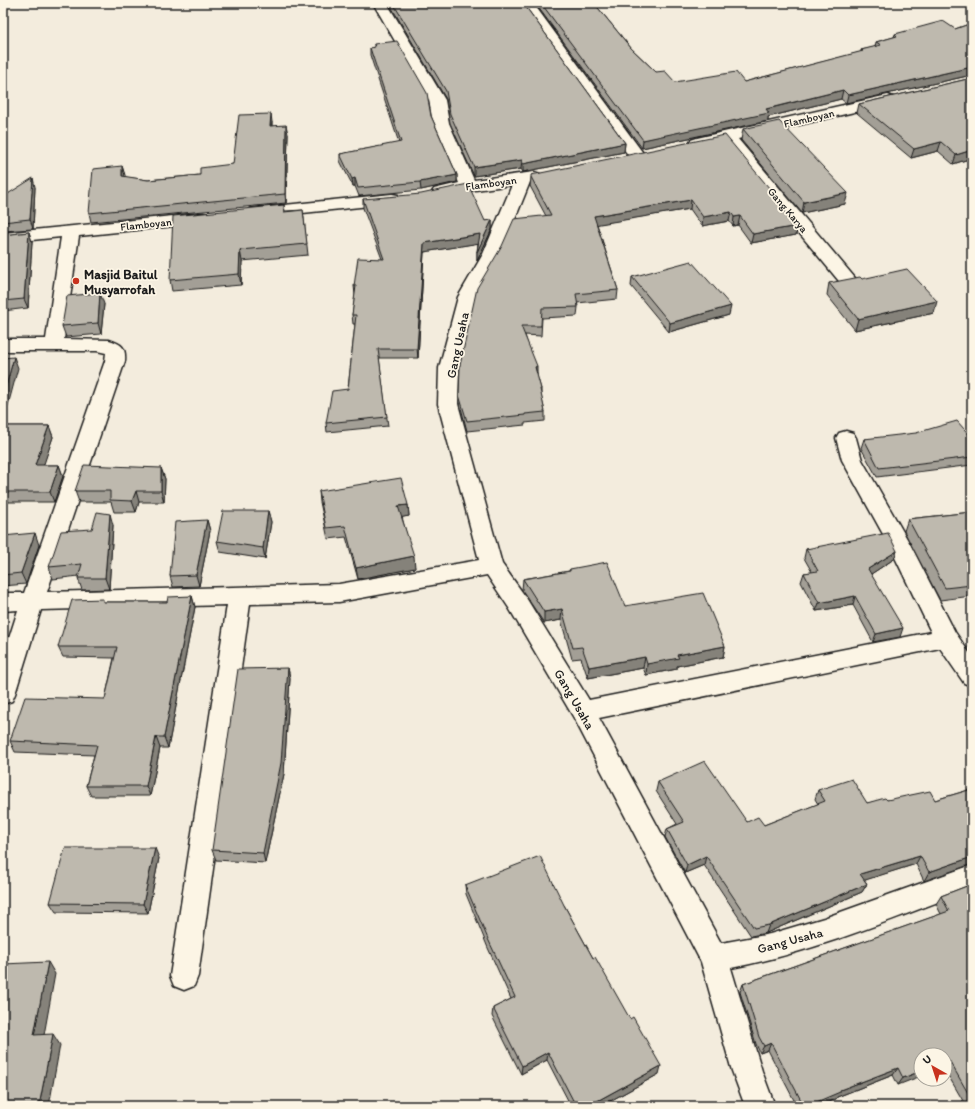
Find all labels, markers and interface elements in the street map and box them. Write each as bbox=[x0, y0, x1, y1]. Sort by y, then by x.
street label: Flamboyan bbox=[783, 106, 836, 131]
street label: Flamboyan bbox=[465, 173, 518, 194]
street label: Gang Karya bbox=[765, 185, 810, 236]
street label: Flamboyan bbox=[120, 215, 172, 234]
place label: Masjid Baitul Musyarrofah bbox=[84, 267, 158, 298]
marker: Masjid Baitul Musyarrofah bbox=[71, 276, 81, 286]
street label: Gang Usaha bbox=[443, 310, 472, 380]
street label: Gang Usaha bbox=[551, 666, 598, 732]
street label: Gang Usaha bbox=[756, 924, 825, 956]
north arrow bbox=[913, 1047, 953, 1087]
text: U bbox=[920, 1052, 934, 1067]

